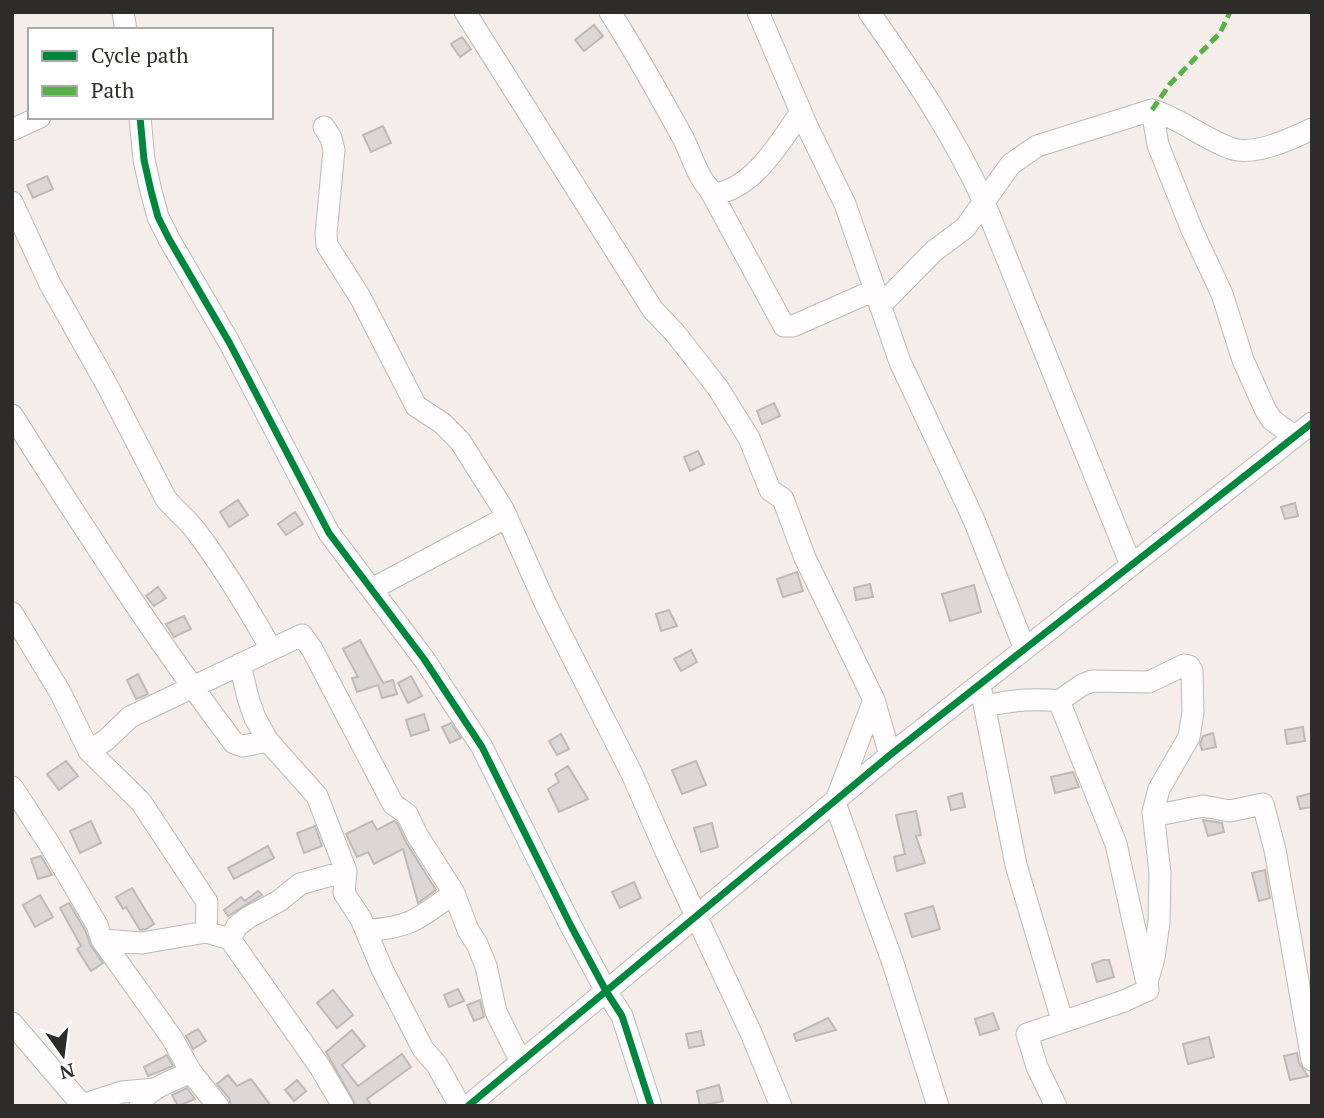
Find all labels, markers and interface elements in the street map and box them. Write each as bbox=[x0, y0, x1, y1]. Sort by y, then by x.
legend bbox=[28, 28, 273, 119]
text: Cycle path bbox=[91, 41, 189, 69]
text: Path bbox=[91, 76, 134, 104]
north arrow bbox=[28, 1020, 98, 1090]
text: N bbox=[57, 1058, 77, 1086]

